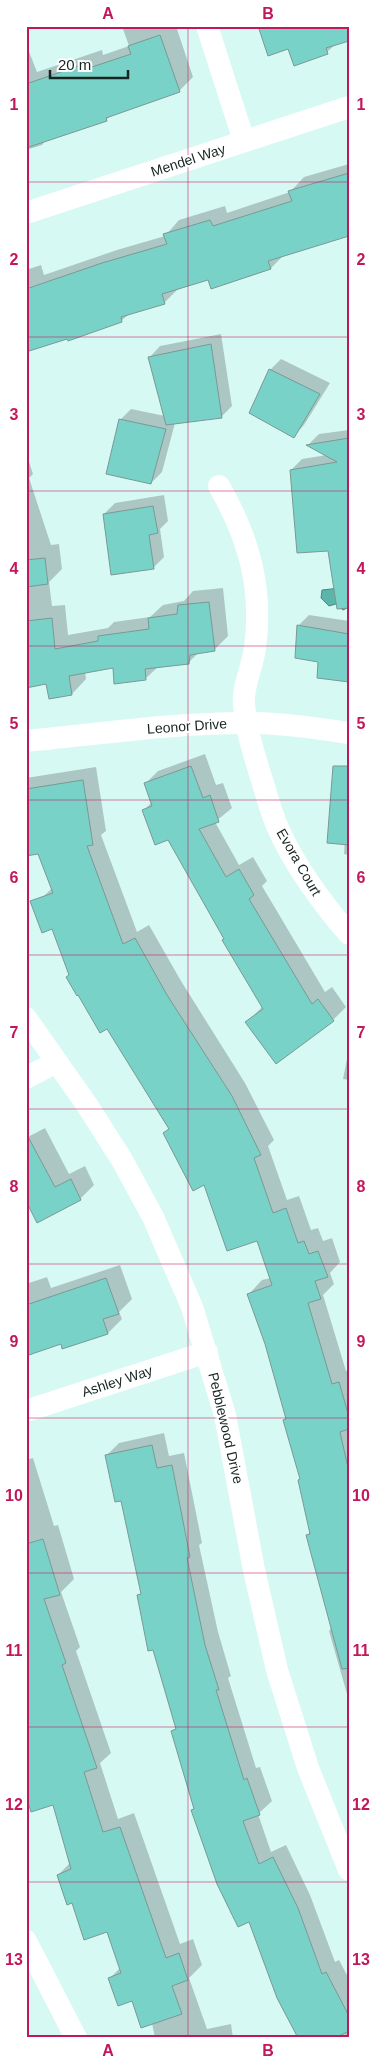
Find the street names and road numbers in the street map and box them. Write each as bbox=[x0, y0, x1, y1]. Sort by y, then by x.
street label: Mendel Way bbox=[149, 140, 227, 180]
street label: Leonor Drive bbox=[146, 715, 228, 737]
street label: Evora Court bbox=[273, 826, 325, 898]
street label: Ashley Way bbox=[80, 1362, 154, 1400]
street label: Pebblewood Drive bbox=[205, 1371, 247, 1485]

